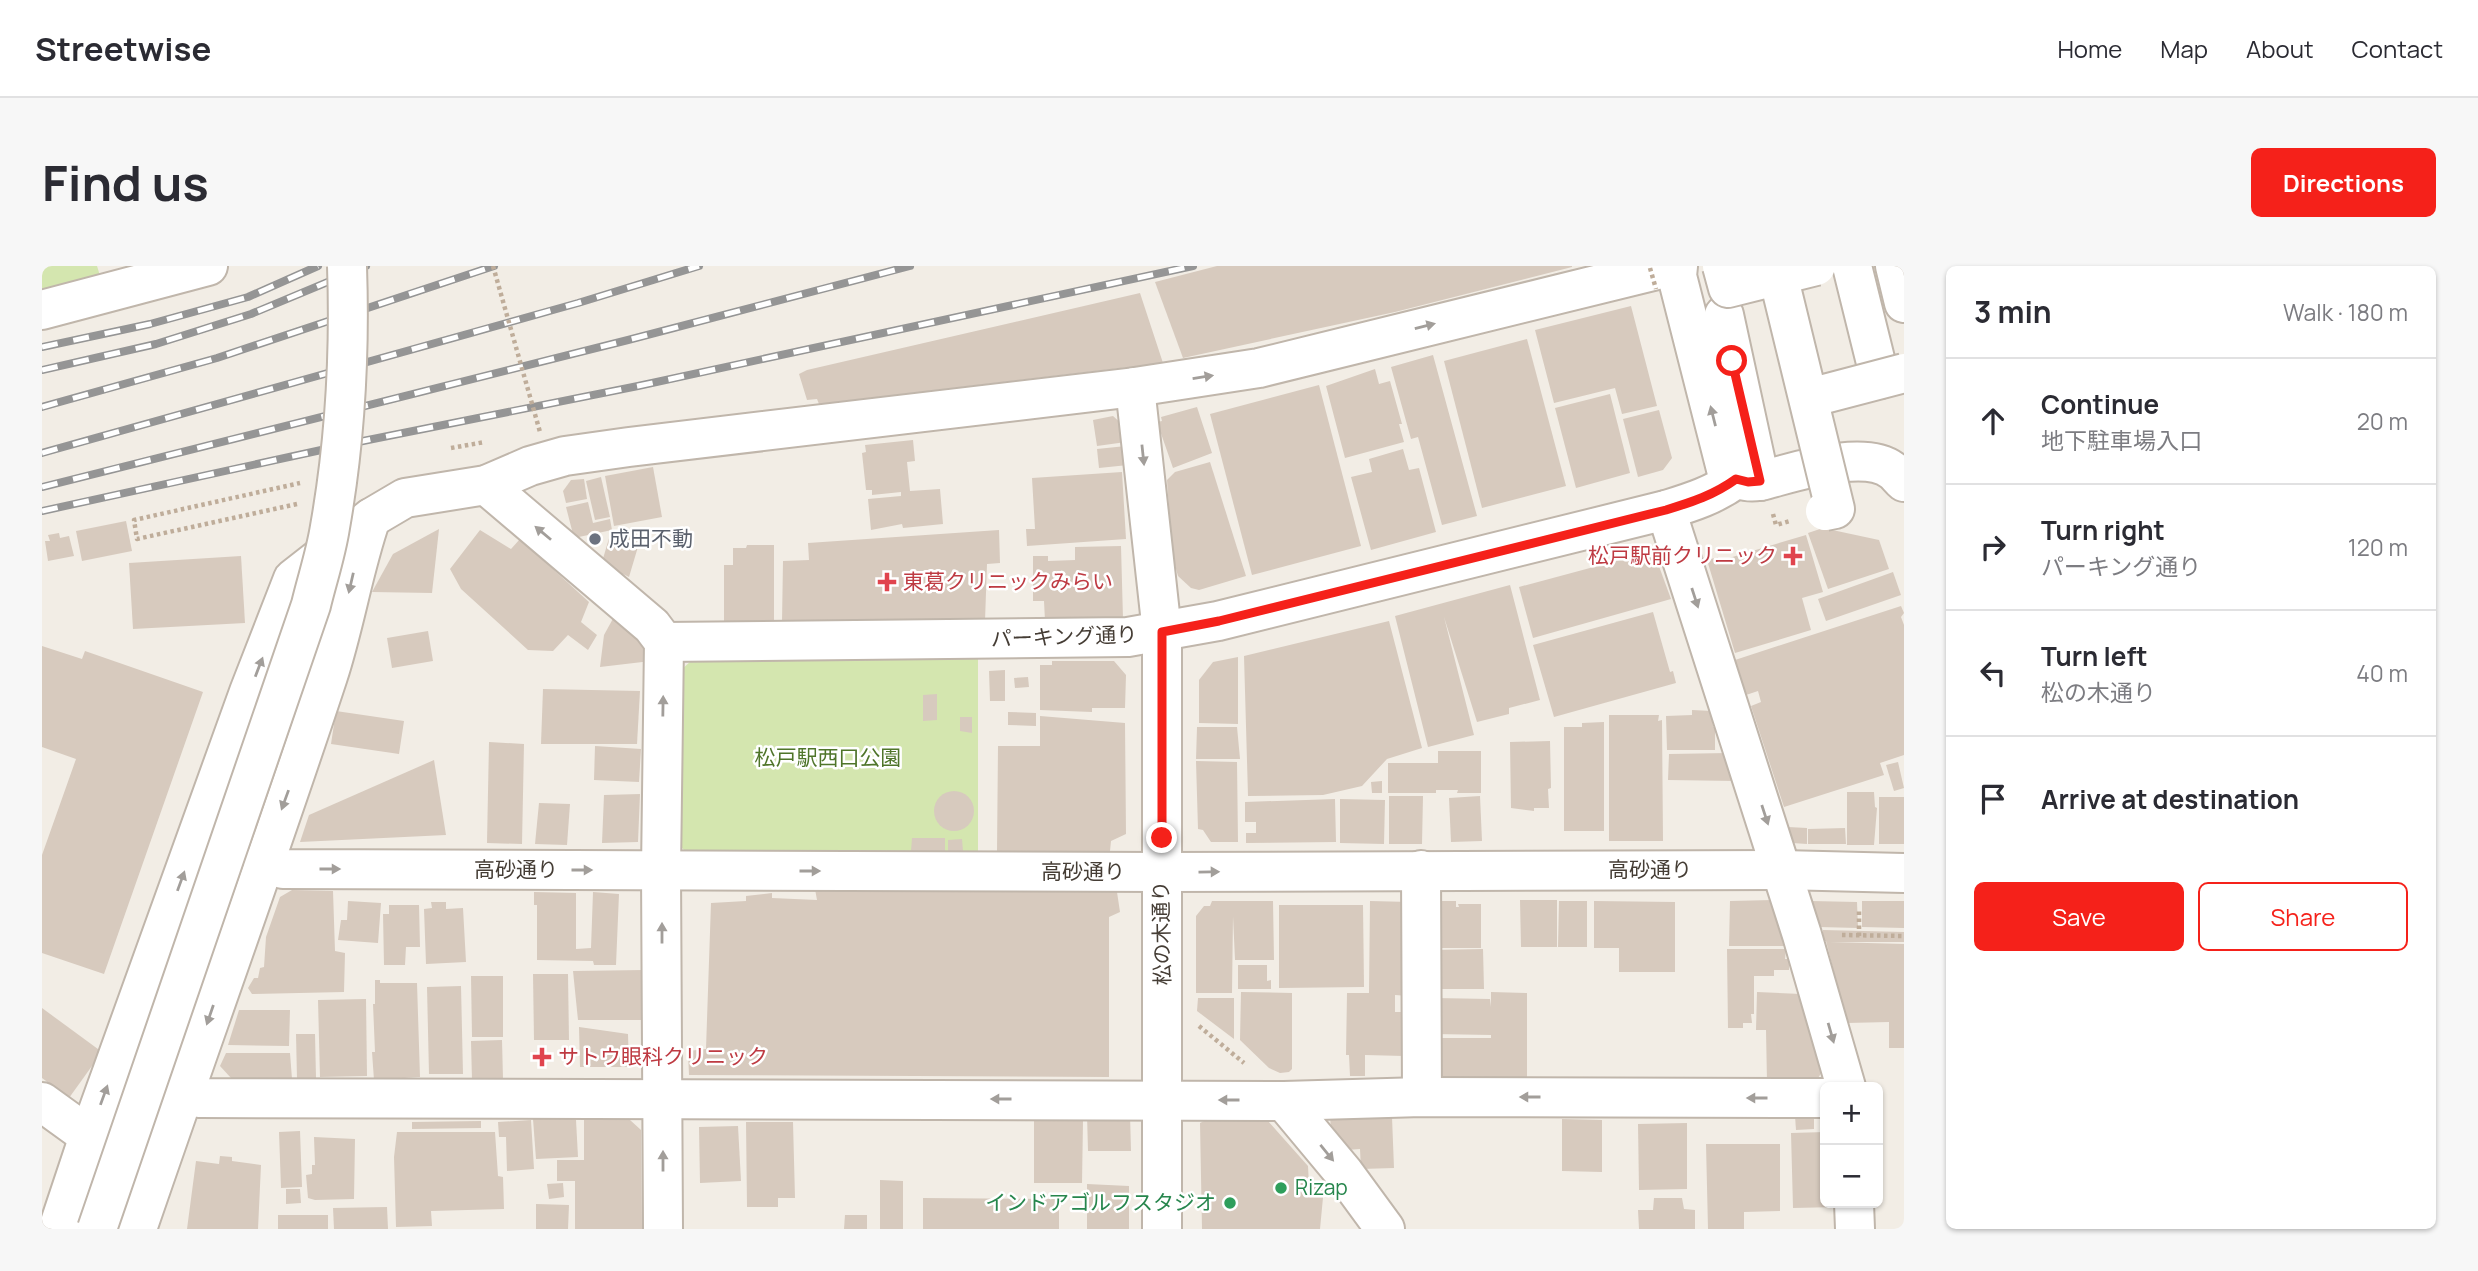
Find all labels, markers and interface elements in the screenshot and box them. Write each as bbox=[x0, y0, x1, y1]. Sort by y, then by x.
text: Streetwise bbox=[35, 26, 211, 71]
text: Home bbox=[2057, 32, 2122, 65]
text: Map bbox=[2160, 32, 2208, 65]
text: About bbox=[2246, 32, 2314, 65]
text: Contact bbox=[2352, 32, 2443, 65]
button: Directions bbox=[2251, 148, 2436, 217]
text: Find us bbox=[42, 149, 209, 216]
text: 3 min bbox=[1974, 291, 2052, 332]
text: Walk · 180 m bbox=[2283, 296, 2408, 328]
one-way arrow bbox=[1414, 321, 1436, 332]
route start bbox=[1716, 345, 1747, 376]
one-way arrow bbox=[1192, 371, 1214, 382]
text: Continue bbox=[2041, 386, 2159, 422]
icon: ahead bbox=[1974, 402, 2012, 440]
one-way arrow bbox=[1707, 405, 1718, 427]
text: 20 m bbox=[2357, 405, 2408, 437]
text: 地下駐車場入口 bbox=[2041, 424, 2202, 456]
one-way arrow bbox=[1137, 444, 1148, 466]
text: Turn right bbox=[2041, 512, 2165, 548]
place label: 成田不動 bbox=[609, 524, 693, 552]
one-way arrow bbox=[534, 526, 551, 541]
icon: right bbox=[1974, 528, 2012, 566]
marker: 成田不動 bbox=[587, 531, 603, 547]
text: 120 m bbox=[2348, 531, 2408, 563]
place label: 松戸駅前クリニック bbox=[1588, 541, 1777, 569]
marker: 松戸駅前クリニック bbox=[1783, 546, 1803, 566]
text: パーキング通り bbox=[2041, 550, 2201, 582]
place label: 東葛クリニックみらい bbox=[903, 567, 1113, 595]
one-way arrow bbox=[346, 572, 357, 594]
marker: 東葛クリニックみらい bbox=[877, 572, 897, 592]
one-way arrow bbox=[1691, 588, 1701, 609]
street label: パーキング通り bbox=[990, 619, 1138, 653]
text: Turn left bbox=[2041, 638, 2148, 674]
icon: left bbox=[1974, 654, 2012, 692]
one-way arrow bbox=[253, 656, 264, 677]
text: 40 m bbox=[2356, 657, 2408, 689]
text: 松の木通り bbox=[2041, 676, 2156, 708]
one-way arrow bbox=[658, 695, 669, 717]
park label: 松戸駅西口公園 bbox=[755, 743, 902, 771]
icon: arrive bbox=[1974, 780, 2012, 818]
text: Arrive at destination bbox=[2041, 781, 2299, 817]
one-way arrow bbox=[280, 790, 291, 811]
one-way arrow bbox=[1760, 805, 1770, 826]
route end bbox=[1146, 822, 1177, 853]
street label: 高砂通り bbox=[474, 855, 558, 883]
street label: 高砂通り bbox=[1608, 855, 1692, 883]
street label: 高砂通り bbox=[1041, 857, 1125, 885]
one-way arrow bbox=[320, 863, 342, 875]
one-way arrow bbox=[572, 864, 594, 876]
one-way arrow bbox=[799, 865, 821, 877]
one-way arrow bbox=[1198, 866, 1220, 877]
one-way arrow bbox=[176, 870, 187, 891]
street label: 松の木通り bbox=[1146, 880, 1176, 986]
button: Save bbox=[1974, 882, 2184, 951]
button: Share bbox=[2198, 882, 2408, 951]
one-way arrow bbox=[656, 922, 668, 944]
one-way arrow bbox=[204, 1005, 215, 1026]
one-way arrow bbox=[1826, 1023, 1836, 1044]
place label: サトウ眼科クリニック bbox=[558, 1042, 768, 1070]
marker: サトウ眼科クリニック bbox=[532, 1047, 552, 1067]
map controls bbox=[1820, 1082, 1883, 1208]
button: + bbox=[1820, 1082, 1883, 1145]
one-way arrow bbox=[99, 1084, 110, 1105]
one-way arrow bbox=[1518, 1091, 1540, 1103]
one-way arrow bbox=[1746, 1092, 1768, 1104]
one-way arrow bbox=[990, 1093, 1012, 1105]
one-way arrow bbox=[1217, 1094, 1239, 1106]
one-way arrow bbox=[1320, 1144, 1335, 1162]
button: − bbox=[1820, 1145, 1883, 1208]
one-way arrow bbox=[657, 1150, 669, 1172]
place label: Rizap bbox=[1295, 1173, 1348, 1201]
marker: Rizap bbox=[1273, 1180, 1289, 1196]
place label: インドアゴルフスタジオ bbox=[985, 1188, 1216, 1216]
marker: インドアゴルフスタジオ bbox=[1222, 1195, 1238, 1211]

